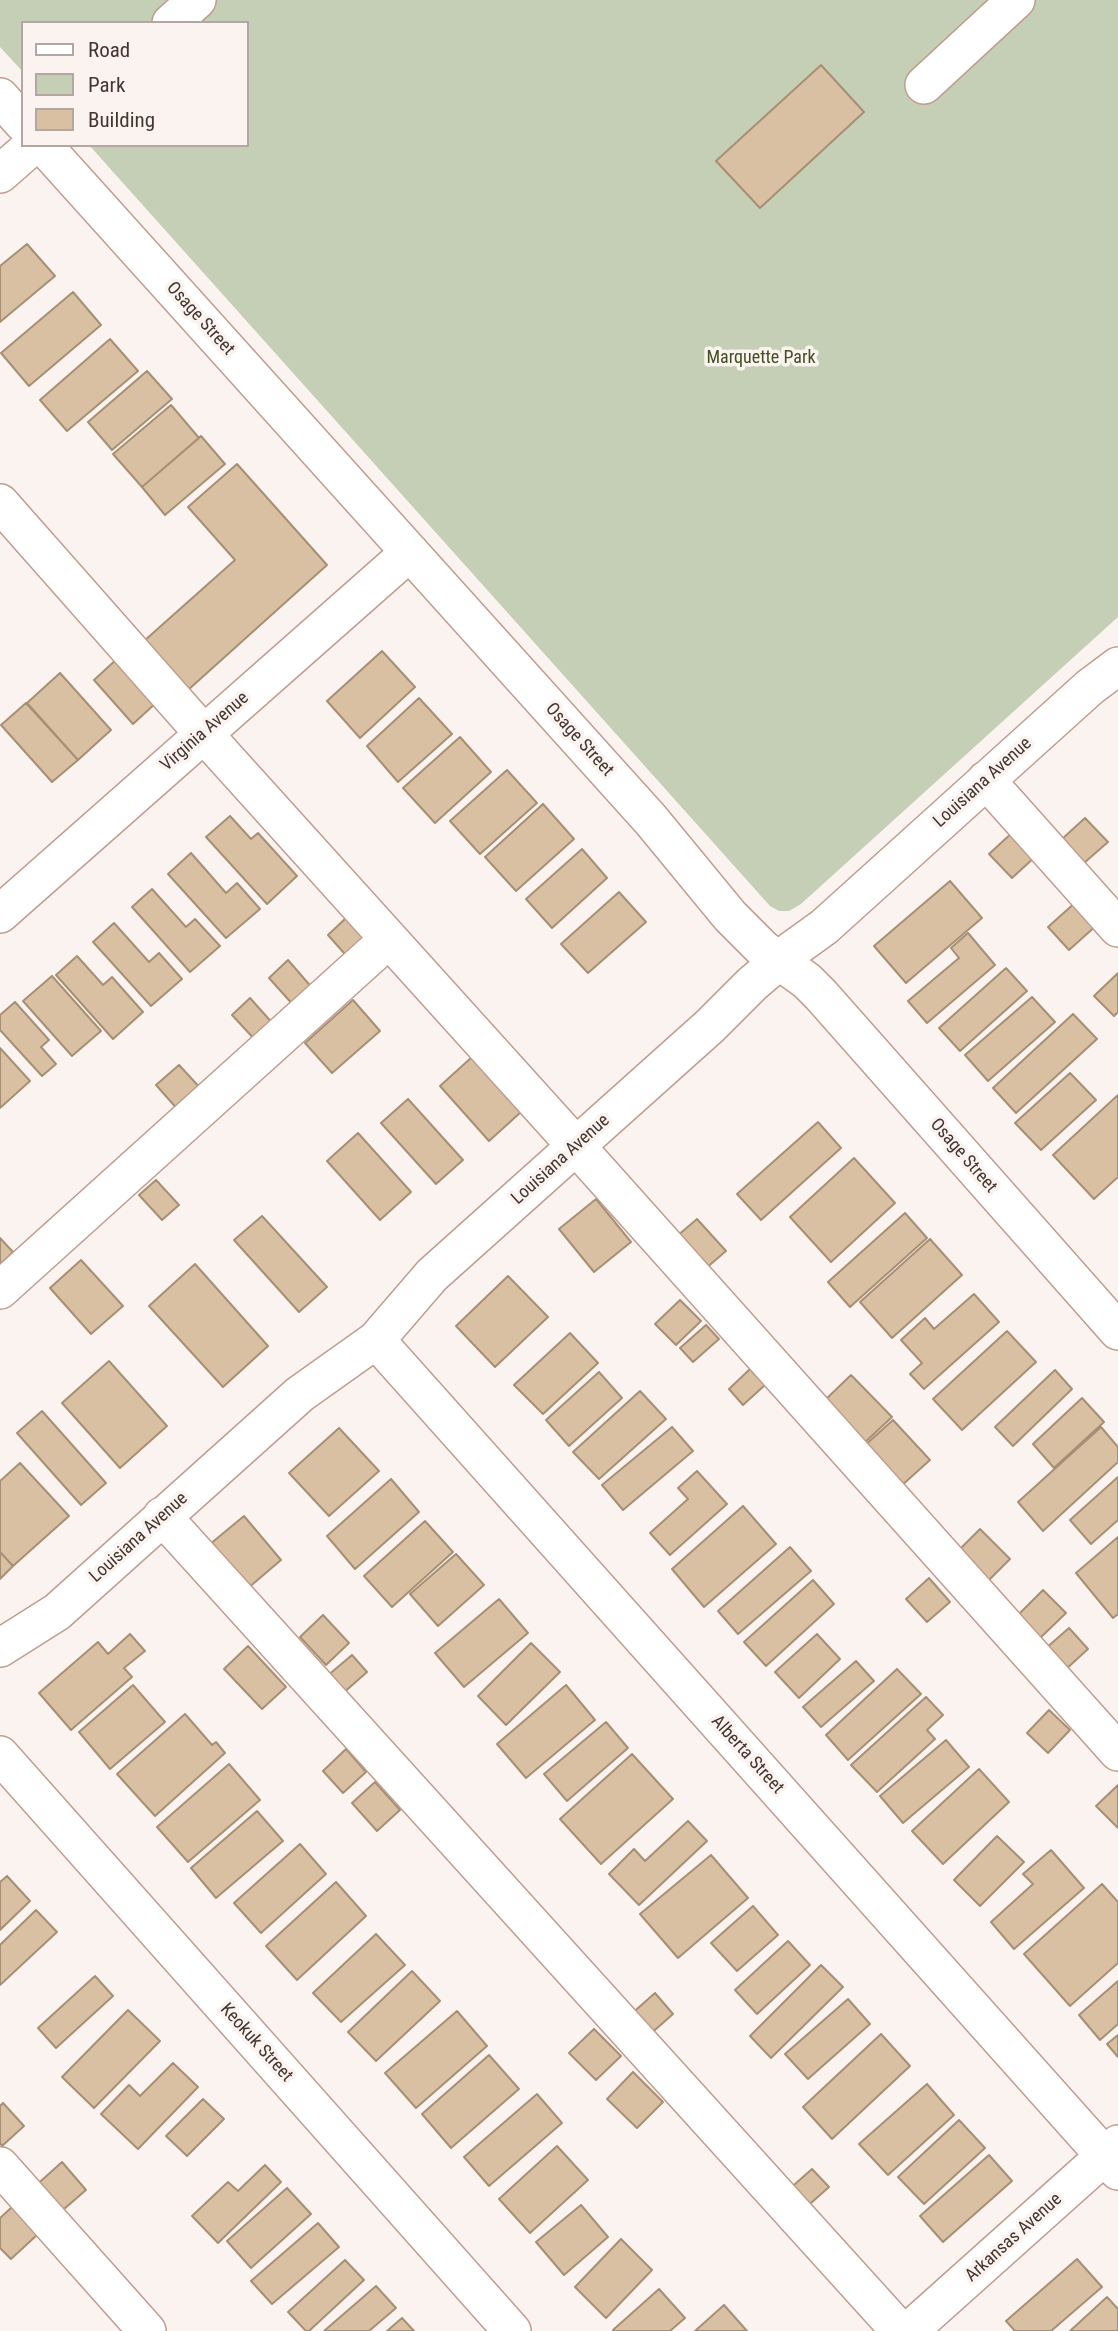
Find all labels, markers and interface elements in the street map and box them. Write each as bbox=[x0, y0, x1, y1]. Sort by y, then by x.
legend bbox=[21, 21, 248, 147]
text: Road bbox=[88, 38, 130, 62]
text: Park bbox=[88, 73, 125, 97]
text: Building bbox=[88, 108, 155, 132]
street label: Osage Street bbox=[161, 278, 239, 360]
park label: Marquette Park bbox=[706, 347, 816, 369]
street label: Virginia Avenue bbox=[156, 688, 254, 776]
street label: Osage Street bbox=[540, 699, 618, 781]
street label: Louisiana Avenue bbox=[929, 733, 1037, 833]
street label: Louisiana Avenue bbox=[507, 1110, 615, 1210]
street label: Osage Street bbox=[925, 1114, 1001, 1198]
street label: Louisiana Avenue bbox=[85, 1488, 193, 1588]
street label: Alberta Street bbox=[706, 1711, 788, 1799]
street label: Keokuk Street bbox=[215, 1999, 297, 2087]
street label: Arkansas Avenue bbox=[961, 2189, 1067, 2287]

